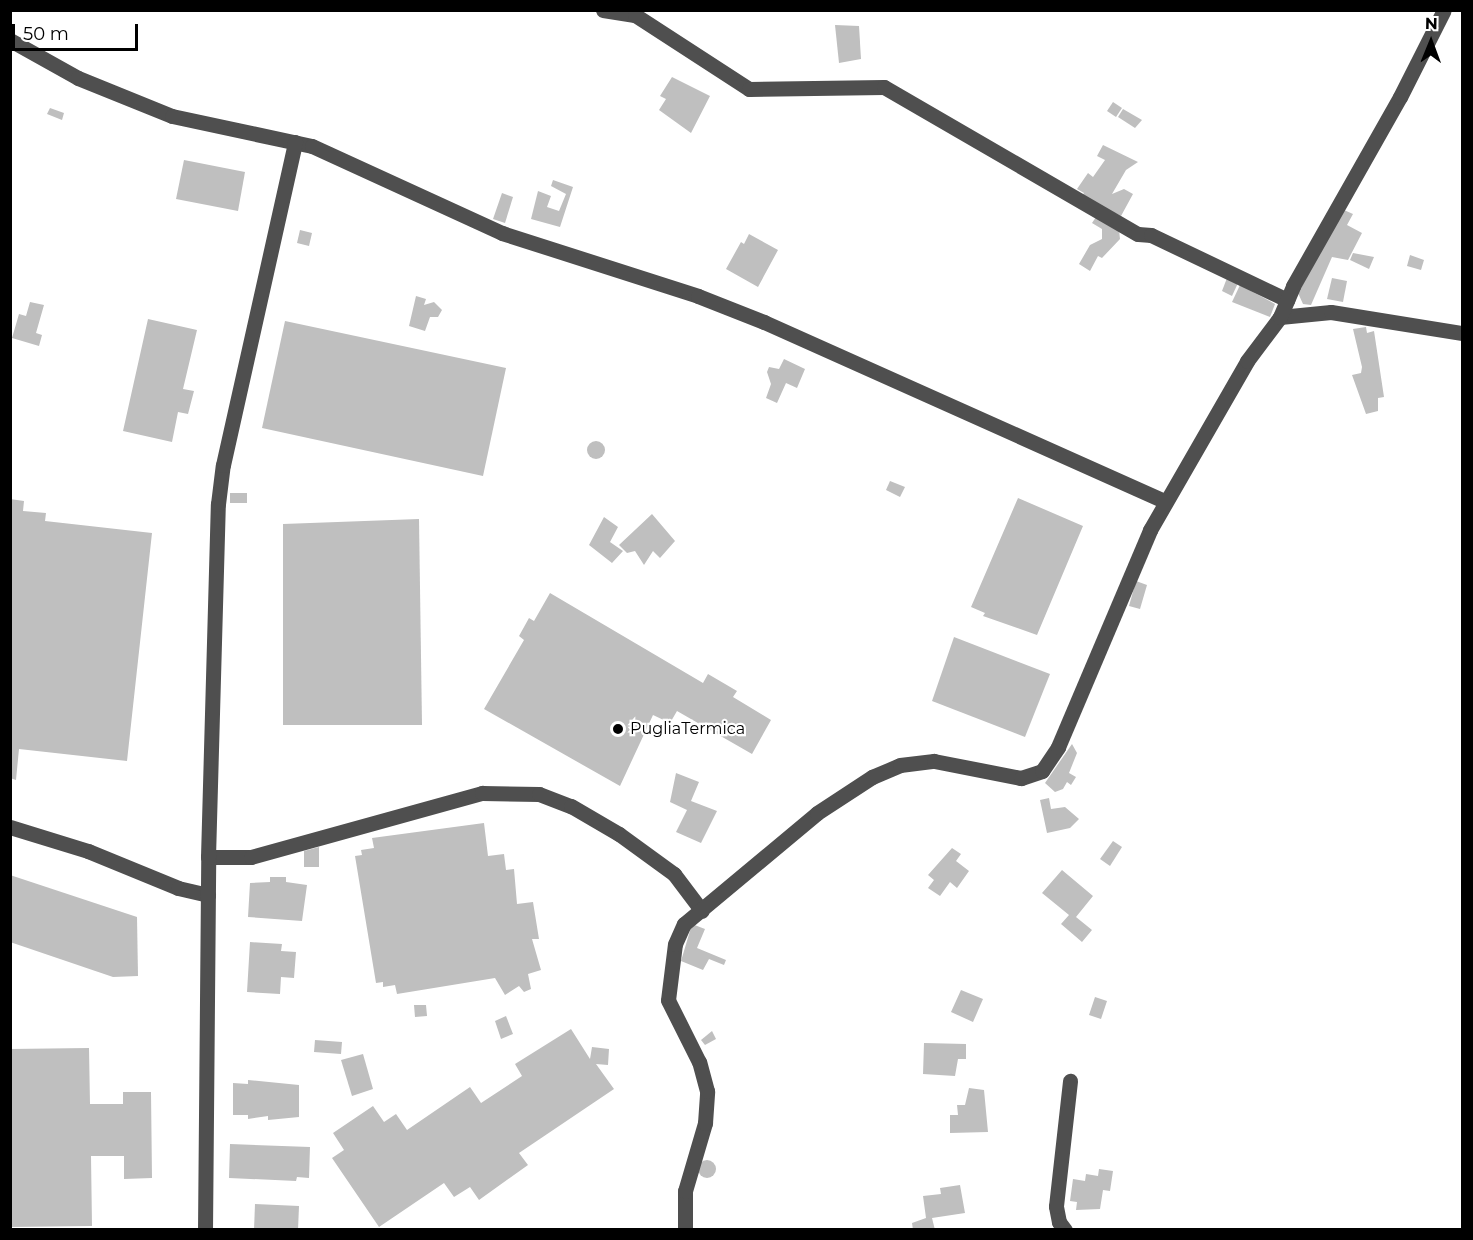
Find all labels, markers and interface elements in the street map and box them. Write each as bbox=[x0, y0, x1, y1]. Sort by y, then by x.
scale bar bbox=[15, 12, 141, 50]
north arrow bbox=[1401, 12, 1461, 72]
text: N bbox=[1425, 14, 1438, 33]
text: 50 m bbox=[23, 23, 69, 45]
place label: PugliaTermica bbox=[630, 719, 745, 739]
marker: PugliaTermica bbox=[611, 722, 625, 736]

